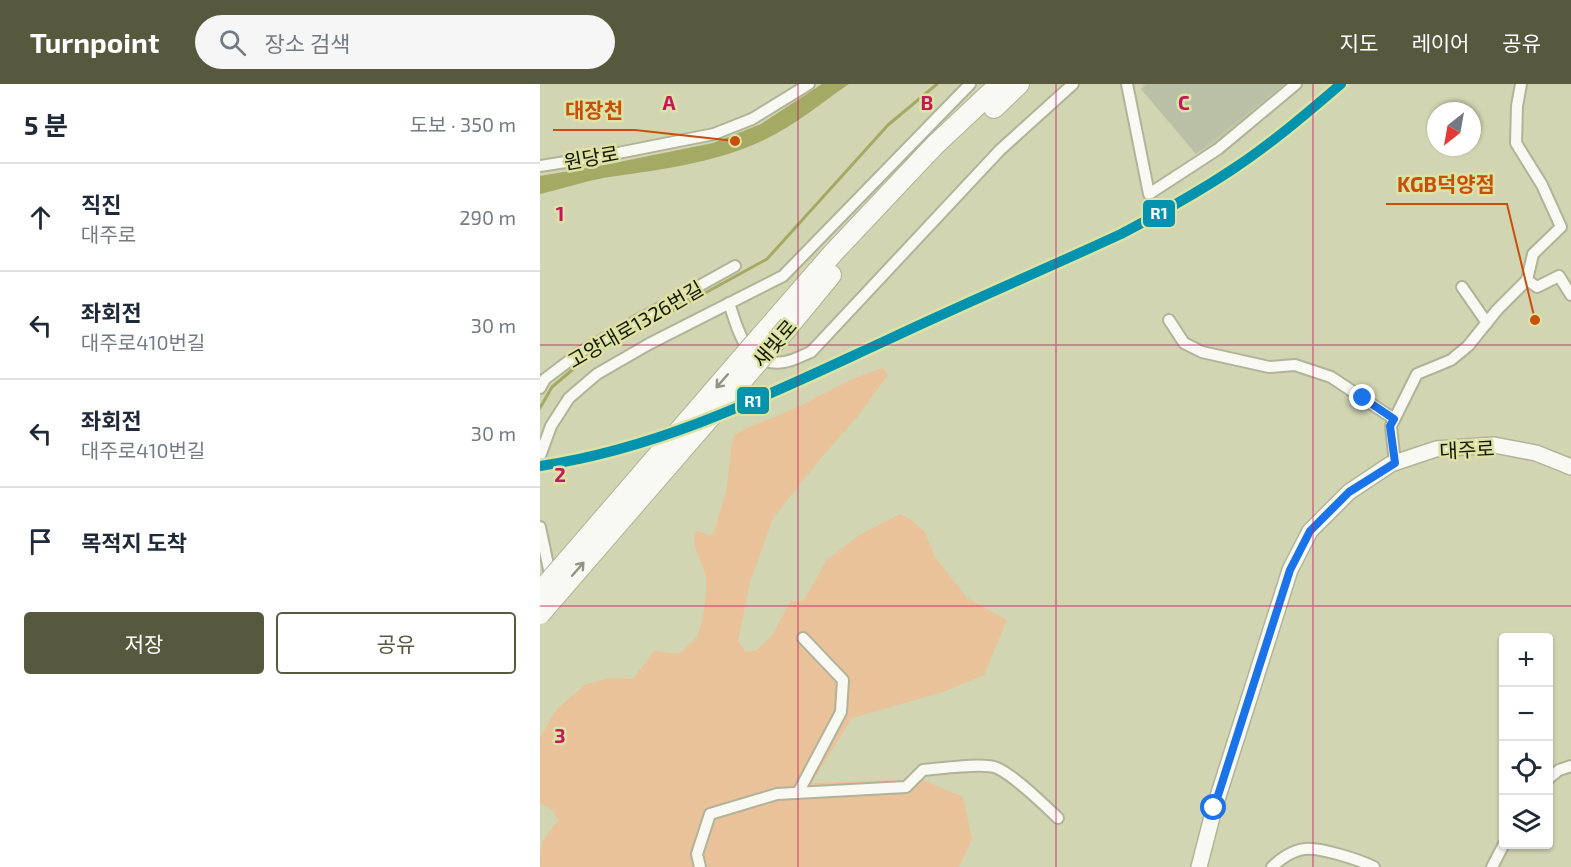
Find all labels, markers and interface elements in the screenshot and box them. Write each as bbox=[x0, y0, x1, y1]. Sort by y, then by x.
search box bbox=[195, 15, 615, 69]
text: Turnpoint bbox=[30, 25, 159, 59]
icon: search bbox=[216, 26, 249, 59]
text: 장소 검색 bbox=[264, 30, 350, 56]
text: 지도 bbox=[1340, 30, 1378, 55]
text: 레이어 bbox=[1411, 30, 1469, 55]
text: 공유 bbox=[1502, 30, 1541, 55]
text: A bbox=[662, 90, 676, 114]
text: B bbox=[921, 90, 933, 114]
text: C bbox=[1178, 90, 1190, 114]
callout: 대장천 bbox=[553, 91, 635, 130]
text: 대장천 bbox=[565, 97, 623, 122]
north arrow bbox=[1427, 102, 1481, 156]
text: 5 분 bbox=[24, 109, 68, 140]
text: 도보 · 350 m bbox=[410, 112, 516, 136]
street label: 원당로 bbox=[562, 140, 620, 174]
callout: KGB덕양점 bbox=[1386, 165, 1507, 204]
text: KGB덕양점 bbox=[1397, 171, 1495, 196]
text: 직진 bbox=[81, 191, 121, 217]
line badge: R1 bbox=[1142, 199, 1176, 228]
icon: ahead bbox=[24, 201, 57, 234]
text: 1 bbox=[556, 201, 564, 225]
text: R1 bbox=[1150, 203, 1168, 222]
text: 290 m bbox=[459, 205, 516, 229]
text: 대주로 bbox=[81, 222, 136, 246]
street label: 고양대로1326번길 bbox=[563, 276, 707, 372]
text: 좌회전 bbox=[81, 299, 142, 325]
icon: left bbox=[24, 309, 57, 342]
text: 30 m bbox=[471, 313, 516, 337]
street label: 새빛로 bbox=[747, 314, 801, 372]
text: 대주로410번길 bbox=[81, 330, 205, 354]
one-way arrow bbox=[715, 373, 728, 389]
route end bbox=[1349, 384, 1375, 410]
line badge: R1 bbox=[736, 386, 770, 415]
text: R1 bbox=[744, 391, 762, 410]
text: 좌회전 bbox=[81, 407, 142, 433]
icon: left bbox=[24, 417, 57, 450]
text: 30 m bbox=[471, 421, 516, 445]
street label: 대주로 bbox=[1439, 436, 1495, 462]
text: 대주로410번길 bbox=[81, 438, 205, 462]
text: 2 bbox=[554, 462, 566, 486]
icon: arrive bbox=[24, 525, 57, 558]
text: 목적지 도착 bbox=[81, 529, 187, 555]
one-way arrow bbox=[571, 562, 585, 577]
button: 저장 bbox=[24, 612, 264, 674]
button: 공유 bbox=[276, 612, 516, 674]
map controls bbox=[1499, 633, 1553, 849]
button: + bbox=[1499, 633, 1553, 687]
button: − bbox=[1499, 687, 1553, 741]
text: 3 bbox=[554, 723, 566, 747]
button: locate bbox=[1499, 741, 1553, 795]
route start bbox=[1200, 794, 1226, 820]
button: layers bbox=[1499, 795, 1553, 849]

